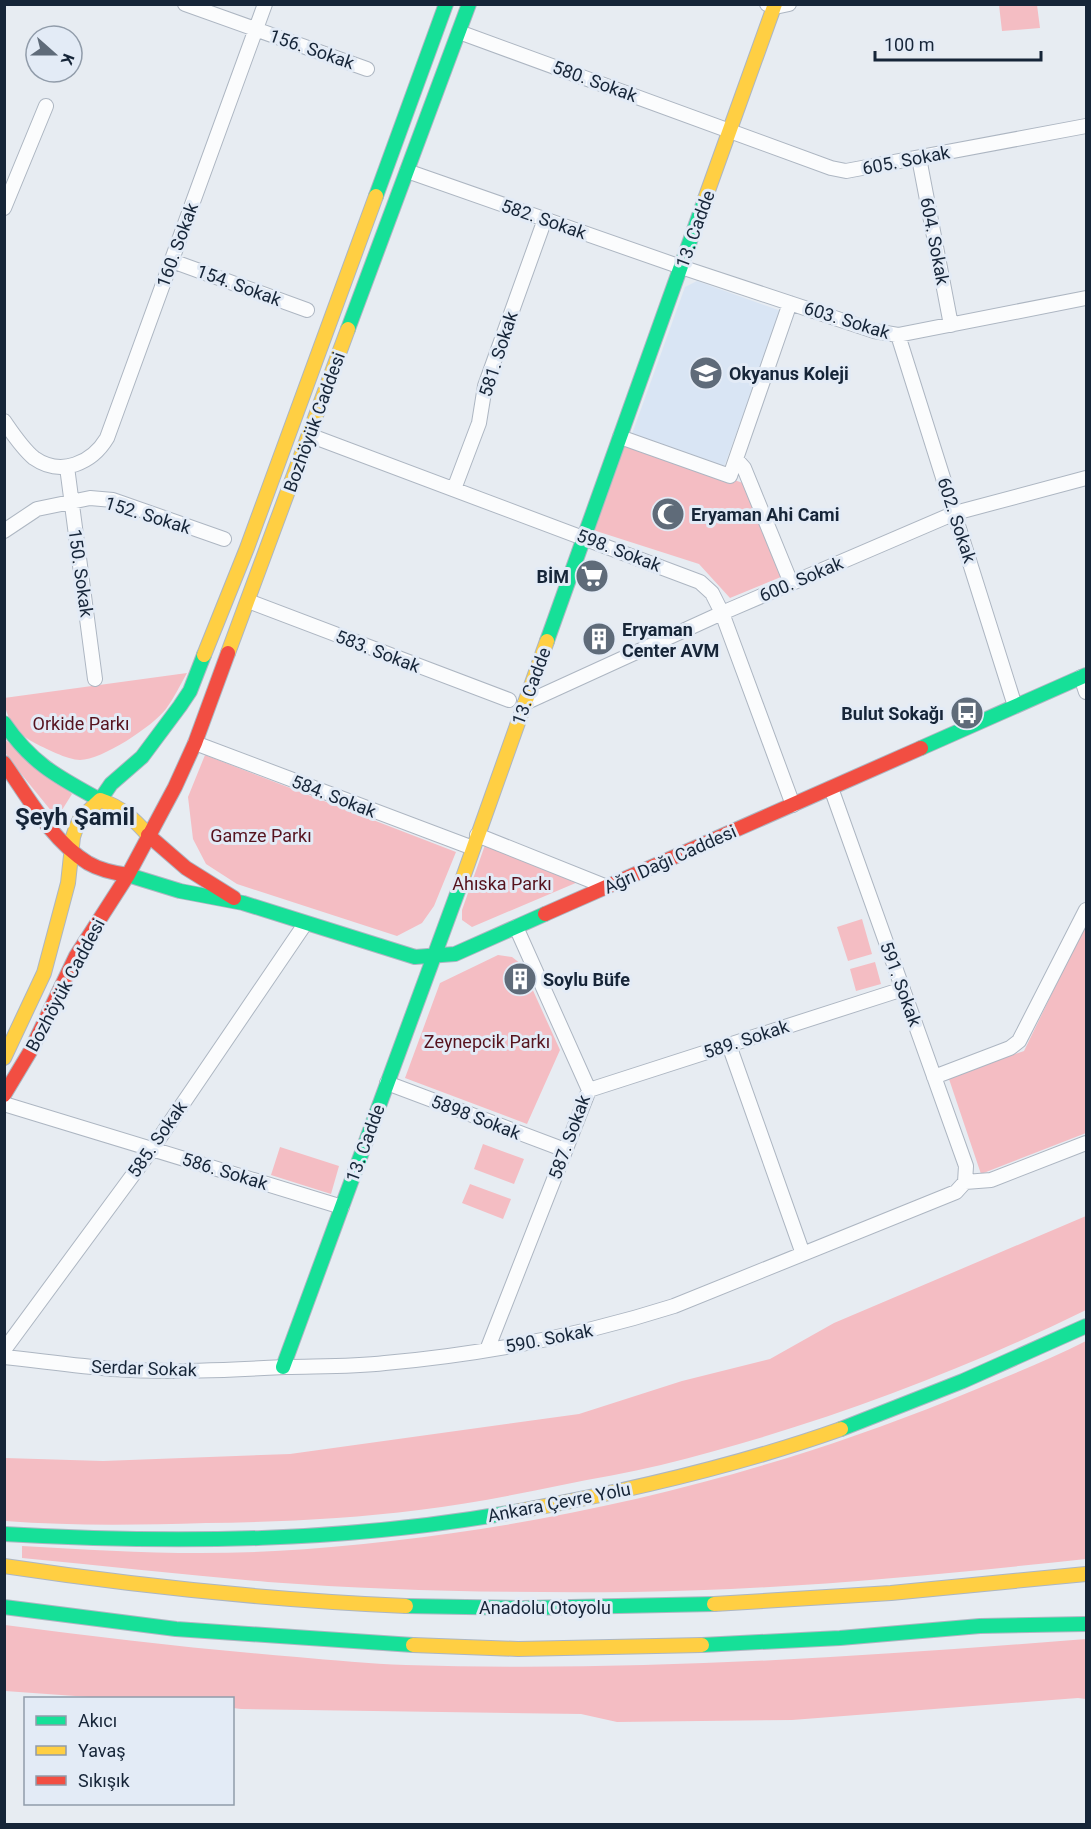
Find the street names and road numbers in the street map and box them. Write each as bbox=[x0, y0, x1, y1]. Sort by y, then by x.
street label: 156. Sokak bbox=[267, 25, 358, 74]
street label: 580. Sokak bbox=[550, 56, 641, 106]
street label: 605. Sokak bbox=[861, 141, 952, 179]
street label: 13. Cadde bbox=[671, 187, 719, 271]
street label: 582. Sokak bbox=[499, 195, 590, 244]
street label: 604. Sokak bbox=[916, 196, 954, 287]
street label: 160. Sokak bbox=[152, 199, 202, 290]
street label: 154. Sokak bbox=[194, 260, 285, 310]
street label: 603. Sokak bbox=[802, 297, 893, 343]
street label: 581. Sokak bbox=[474, 308, 522, 399]
street label: Bozhöyük Caddesi bbox=[279, 349, 349, 495]
street label: 602. Sokak bbox=[933, 475, 981, 566]
street label: 152. Sokak bbox=[103, 492, 194, 538]
street label: 598. Sokak bbox=[574, 524, 665, 576]
street label: 150. Sokak bbox=[64, 528, 98, 619]
street label: 600. Sokak bbox=[756, 552, 847, 606]
street label: 583. Sokak bbox=[333, 625, 424, 677]
street label: 13. Cadde bbox=[507, 644, 555, 728]
street label: 584. Sokak bbox=[289, 770, 380, 822]
street label: Ağrı Dağı Caddesi bbox=[601, 820, 739, 898]
street label: Bozhöyük Caddesi bbox=[21, 915, 109, 1055]
street label: 591. Sokak bbox=[876, 939, 926, 1030]
street label: 589. Sokak bbox=[701, 1015, 792, 1063]
street label: 5898 Sokak bbox=[428, 1090, 524, 1144]
street label: 587. Sokak bbox=[544, 1091, 594, 1182]
street label: 585. Sokak bbox=[123, 1096, 191, 1181]
street label: 13. Cadde bbox=[341, 1101, 389, 1185]
street label: 586. Sokak bbox=[180, 1148, 271, 1194]
street label: 590. Sokak bbox=[504, 1319, 595, 1357]
street label: Serdar Sokak bbox=[91, 1356, 198, 1380]
street label: Ankara Çevre Yolu bbox=[486, 1478, 632, 1526]
street label: Anadolu Otoyolu bbox=[479, 1597, 611, 1618]

